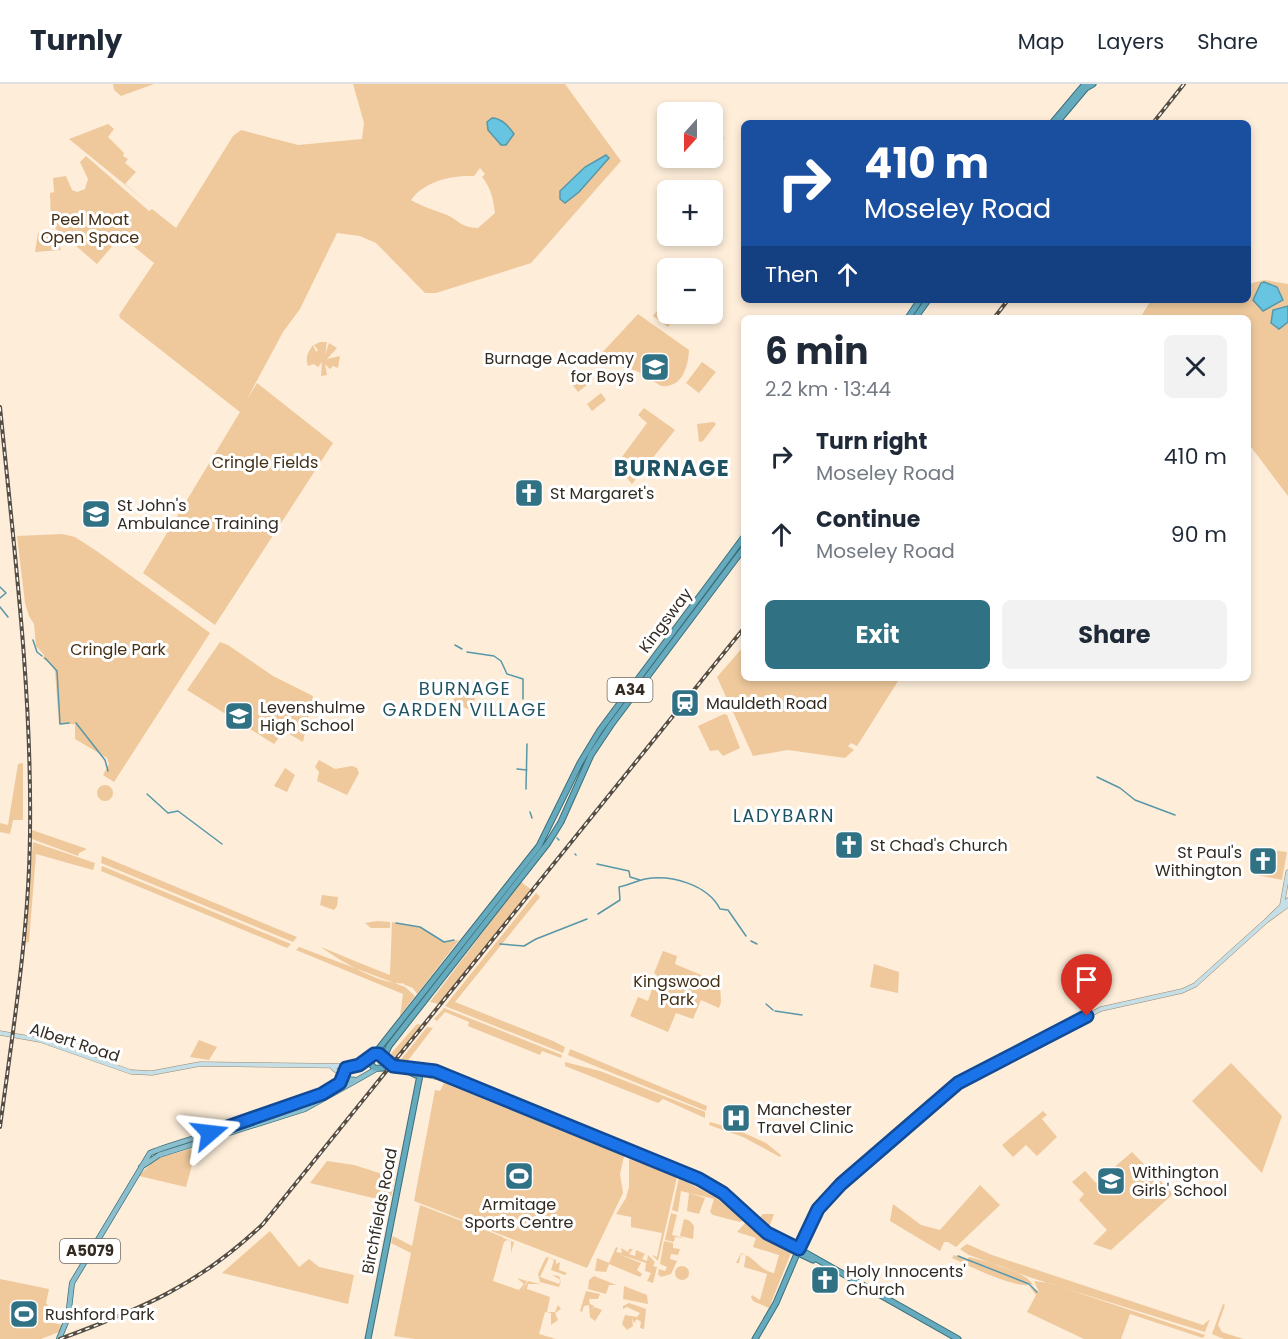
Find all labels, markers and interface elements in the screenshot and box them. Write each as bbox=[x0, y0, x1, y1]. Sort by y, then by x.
text: Turnly bbox=[30, 21, 122, 60]
text: Map bbox=[1018, 27, 1064, 56]
text: Layers bbox=[1097, 27, 1164, 56]
text: Share bbox=[1197, 27, 1258, 56]
north arrow bbox=[657, 102, 723, 168]
map controls bbox=[657, 102, 723, 324]
text: 410 m bbox=[864, 134, 989, 193]
icon: right bbox=[765, 144, 843, 222]
button: + bbox=[657, 180, 723, 246]
text: Moseley Road bbox=[864, 190, 1051, 227]
park label: Peel Moat Open Space bbox=[41, 208, 139, 249]
button: − bbox=[657, 258, 723, 324]
icon: ahead bbox=[831, 258, 864, 291]
text: Then bbox=[765, 259, 819, 290]
text: 6 min bbox=[765, 326, 869, 377]
button: close bbox=[1164, 335, 1227, 398]
place label: Burnage Academy for Boys bbox=[484, 347, 634, 388]
school or university icon: Burnage Academy for Boys bbox=[639, 351, 671, 383]
text: 2.2 km · 13:44 bbox=[765, 375, 891, 403]
text: Turn right bbox=[816, 426, 927, 457]
icon: right bbox=[765, 440, 798, 473]
text: 410 m bbox=[1164, 441, 1227, 472]
park label: Cringle Fields bbox=[212, 451, 318, 474]
district label: BURNAGE bbox=[614, 453, 730, 484]
text: Moseley Road bbox=[816, 459, 955, 487]
church icon: St Margaret's bbox=[513, 477, 545, 509]
place label: St Margaret's bbox=[550, 482, 654, 505]
place label: St John's Ambulance Training bbox=[117, 494, 279, 535]
school or university icon: St John's Ambulance Training bbox=[80, 498, 112, 530]
text: Continue bbox=[816, 504, 920, 535]
icon: ahead bbox=[765, 518, 798, 551]
text: 90 m bbox=[1171, 519, 1227, 550]
text: Moseley Road bbox=[816, 537, 955, 565]
street label: Kingsway bbox=[633, 583, 697, 658]
button: Exit bbox=[765, 600, 990, 669]
button: Share bbox=[1002, 600, 1227, 669]
park label: Cringle Park bbox=[70, 638, 167, 661]
district label: BURNAGE GARDEN VILLAGE bbox=[382, 676, 548, 722]
road number: A34 bbox=[608, 678, 652, 702]
station icon: Mauldeth Road bbox=[669, 687, 701, 719]
place label: Mauldeth Road bbox=[706, 692, 827, 715]
place label: Levenshulme High School bbox=[260, 696, 365, 737]
school or university icon: Levenshulme High School bbox=[223, 700, 255, 732]
district label: LADYBARN bbox=[733, 803, 835, 828]
church icon: St Chad's Church bbox=[833, 829, 865, 861]
place label: St Chad's Church bbox=[870, 834, 1008, 857]
place label: St Paul's Withington bbox=[1155, 841, 1242, 882]
church icon: St Paul's Withington bbox=[1247, 845, 1279, 877]
pin bbox=[1061, 954, 1112, 1016]
icon: arrive bbox=[1070, 963, 1103, 996]
park label: Kingswood Park bbox=[633, 970, 721, 1011]
street label: Albert Road bbox=[27, 1017, 123, 1068]
place label: Manchester Travel Clinic bbox=[757, 1098, 854, 1139]
position arrow bbox=[178, 1101, 242, 1165]
hospital icon: Manchester Travel Clinic bbox=[720, 1102, 752, 1134]
street label: Birchfields Road bbox=[356, 1146, 403, 1276]
sports icon: Armitage Sports Centre bbox=[503, 1160, 535, 1192]
place label: Withington Girls' School bbox=[1132, 1161, 1227, 1202]
school or university icon: Withington Girls' School bbox=[1095, 1165, 1127, 1197]
place label: Armitage Sports Centre bbox=[464, 1193, 574, 1234]
road number: A5079 bbox=[60, 1239, 120, 1263]
place label: Holy Innocents' Church bbox=[846, 1260, 966, 1301]
church icon: Holy Innocents' Church bbox=[809, 1264, 841, 1296]
sports icon: Rushford Park bbox=[8, 1298, 40, 1330]
place label: Rushford Park bbox=[45, 1303, 155, 1326]

